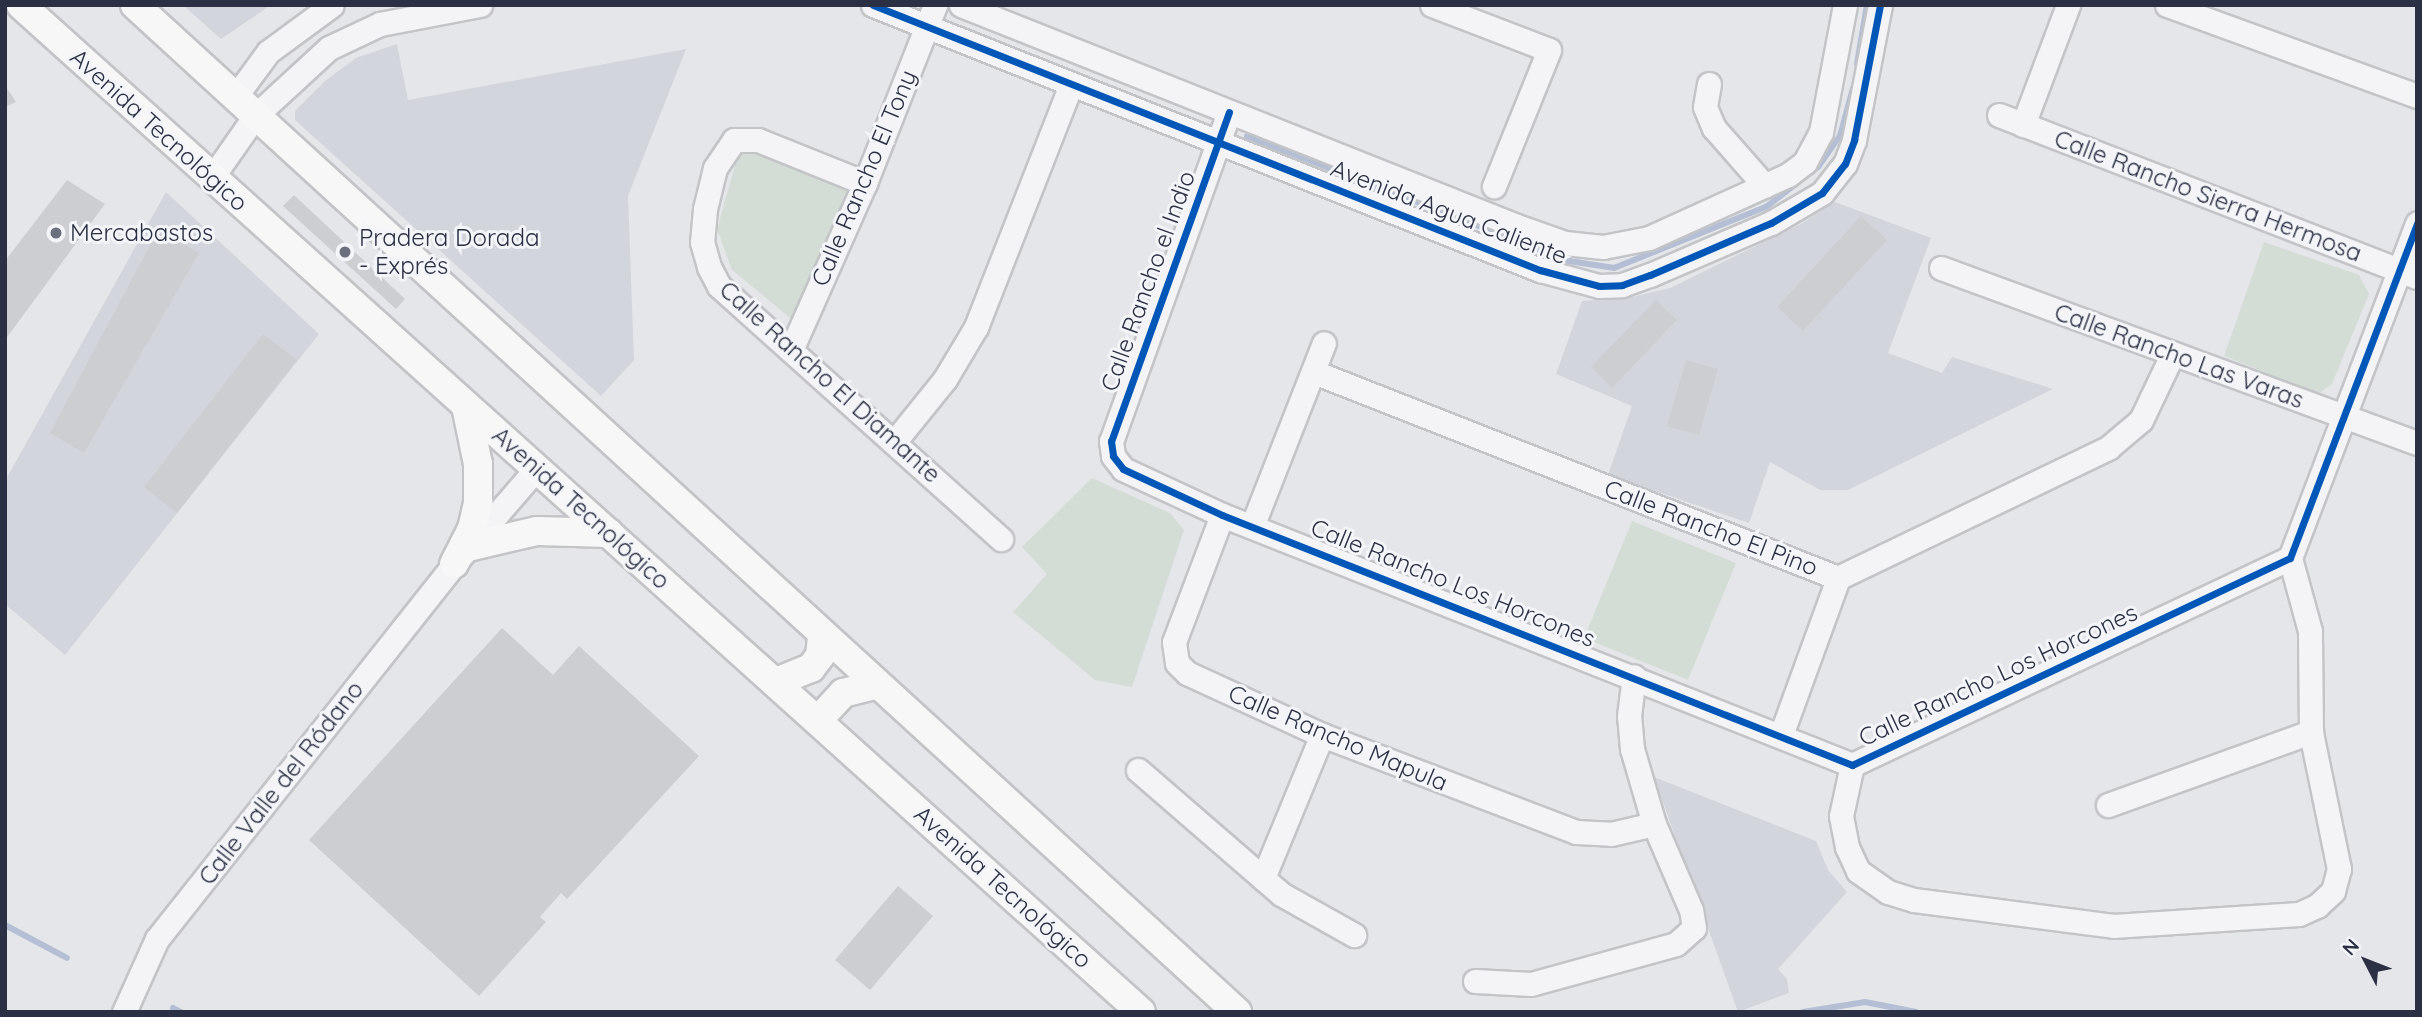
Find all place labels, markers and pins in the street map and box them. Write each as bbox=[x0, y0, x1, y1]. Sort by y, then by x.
place label: Mercabastos bbox=[70, 219, 213, 247]
place label: Pradera Dorada - Exprés bbox=[359, 224, 539, 280]
marker: Mercabastos bbox=[48, 225, 64, 241]
marker: Pradera Dorada - Exprés bbox=[337, 244, 353, 260]

